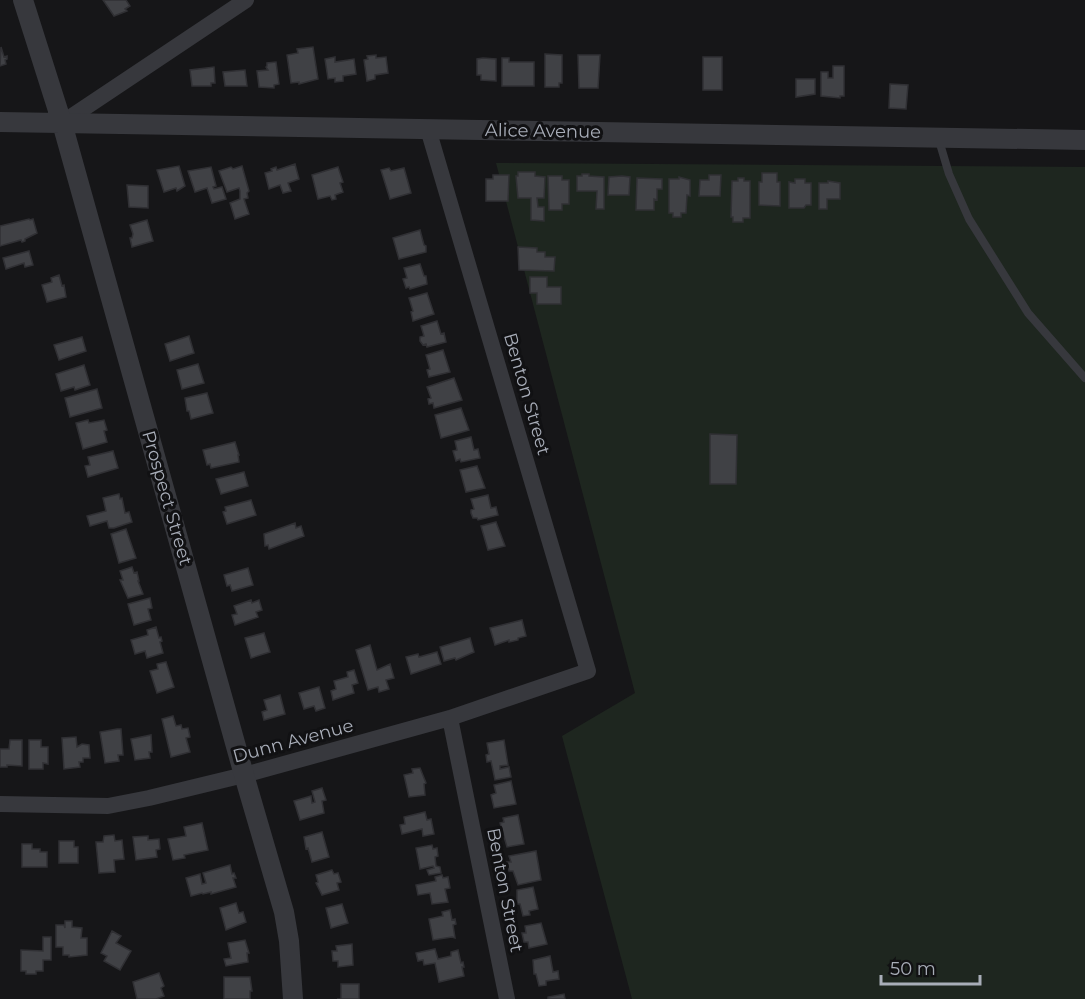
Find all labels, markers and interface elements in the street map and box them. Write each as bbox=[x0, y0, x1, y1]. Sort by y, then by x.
street label: Alice Avenue bbox=[485, 119, 601, 143]
street label: Benton Street bbox=[499, 330, 555, 458]
street label: Prospect Street bbox=[137, 428, 197, 568]
street label: Dunn Avenue bbox=[230, 714, 356, 768]
street label: Benton Street bbox=[482, 826, 528, 954]
scale bar bbox=[881, 948, 980, 986]
text: 50 m bbox=[890, 958, 936, 980]

